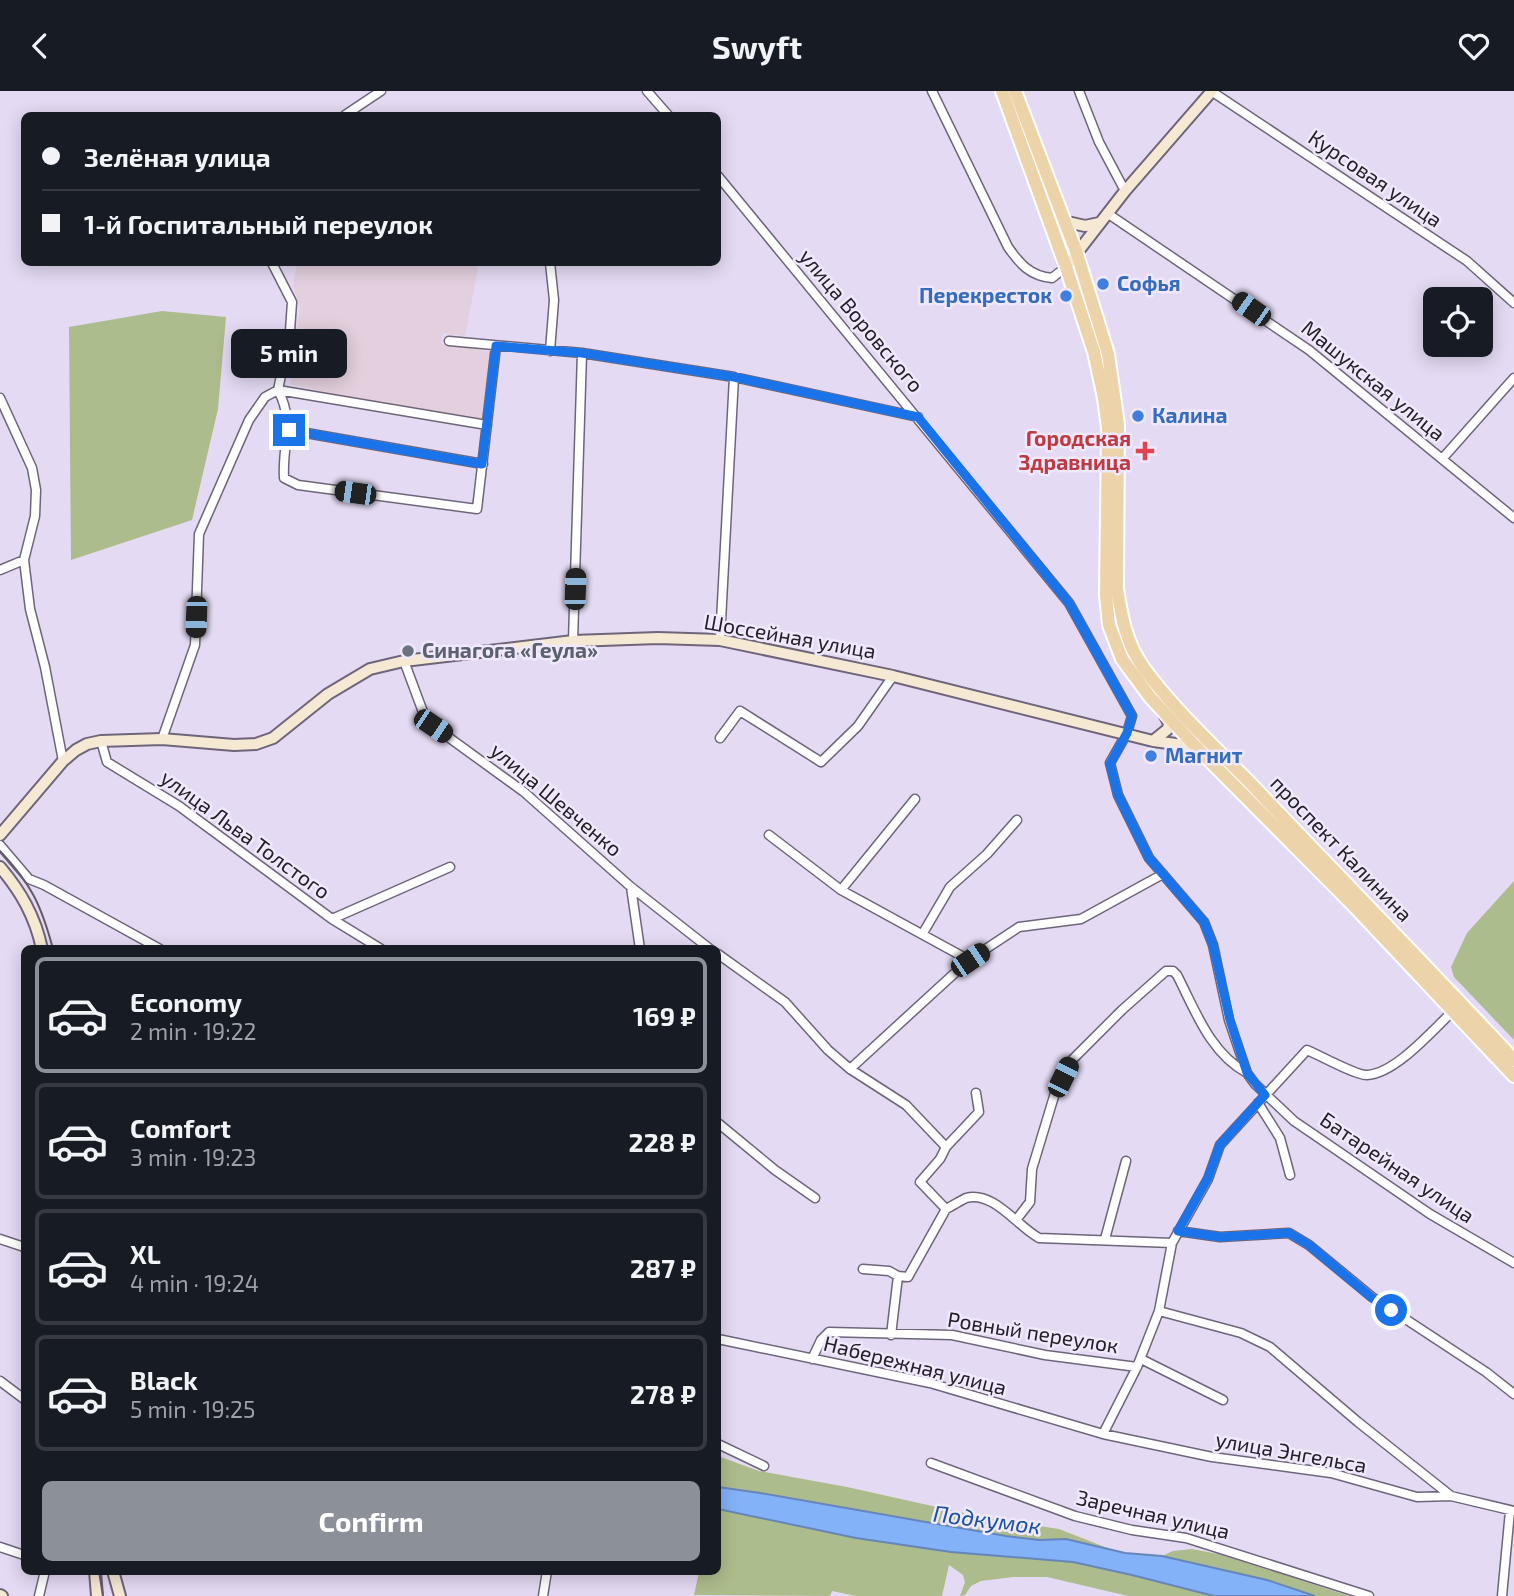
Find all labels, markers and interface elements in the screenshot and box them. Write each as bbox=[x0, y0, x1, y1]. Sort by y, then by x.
icon: back bbox=[21, 27, 59, 65]
text: Swyft bbox=[712, 27, 802, 65]
icon: heart bbox=[1455, 27, 1493, 65]
street label: Курсовая улица bbox=[1304, 124, 1447, 233]
text: Зелёная улица bbox=[84, 141, 271, 172]
text: 1-й Госпитальный переулок bbox=[84, 208, 433, 239]
street label: улица Воровского bbox=[794, 243, 929, 397]
place label: Софья bbox=[1117, 270, 1181, 295]
marker: Софья bbox=[1095, 276, 1111, 292]
place label: Перекресток bbox=[919, 282, 1052, 307]
map controls bbox=[1423, 287, 1493, 357]
button: locate bbox=[1423, 287, 1493, 357]
marker: Перекресток bbox=[1058, 288, 1074, 304]
car bbox=[1228, 288, 1275, 330]
street label: Машукская улица bbox=[1297, 314, 1451, 446]
callout: 5 min bbox=[231, 329, 347, 377]
text: 5 min bbox=[260, 339, 318, 367]
place label: Калина bbox=[1152, 402, 1227, 427]
marker: Калина bbox=[1130, 408, 1146, 424]
route end bbox=[273, 414, 305, 446]
place label: Городская Здравница bbox=[1018, 425, 1131, 474]
marker: Городская Здравница bbox=[1137, 443, 1153, 459]
car bbox=[333, 480, 378, 506]
car bbox=[564, 568, 587, 610]
car bbox=[185, 596, 208, 638]
street label: Шоссейная улица bbox=[702, 608, 878, 664]
place label: Синагога «Геула» bbox=[422, 637, 598, 662]
marker: Синагога «Геула» bbox=[400, 643, 416, 659]
car bbox=[410, 706, 457, 746]
street label: улица Шевченко bbox=[486, 737, 628, 862]
place label: Магнит bbox=[1165, 742, 1243, 767]
marker: Магнит bbox=[1143, 748, 1159, 764]
street label: улица Льва Толстого bbox=[156, 764, 335, 904]
street label: проспект Калинина bbox=[1266, 770, 1418, 926]
car bbox=[947, 940, 994, 980]
icon: car bbox=[46, 984, 109, 1047]
text: Economy bbox=[130, 986, 242, 1017]
text: 169 ₽ bbox=[633, 1000, 696, 1031]
text: 2 min · 19:22 bbox=[130, 1017, 257, 1045]
car bbox=[1045, 1054, 1082, 1100]
street label: Батарейная улица bbox=[1315, 1106, 1480, 1228]
icon: car bbox=[46, 1110, 109, 1173]
text: Comfort bbox=[130, 1112, 231, 1143]
text: 228 ₽ bbox=[629, 1126, 696, 1157]
text: 3 min · 19:23 bbox=[130, 1143, 256, 1171]
icon: car bbox=[46, 1236, 109, 1299]
text: XL bbox=[130, 1238, 161, 1269]
text: 287 ₽ bbox=[630, 1252, 696, 1283]
text: 4 min · 19:24 bbox=[130, 1269, 259, 1297]
route start bbox=[1375, 1294, 1407, 1326]
street label: Ровный переулок bbox=[946, 1306, 1120, 1358]
street label: Набережная улица bbox=[821, 1330, 1009, 1400]
icon: car bbox=[46, 1362, 109, 1425]
text: Black bbox=[130, 1364, 198, 1395]
text: 278 ₽ bbox=[630, 1378, 696, 1409]
text: 5 min · 19:25 bbox=[130, 1395, 255, 1423]
street label: улица Энгельса bbox=[1214, 1426, 1369, 1478]
button: Confirm bbox=[42, 1481, 700, 1561]
street label: Заречная улица bbox=[1074, 1484, 1232, 1544]
water label: Подкумок bbox=[932, 1499, 1043, 1540]

